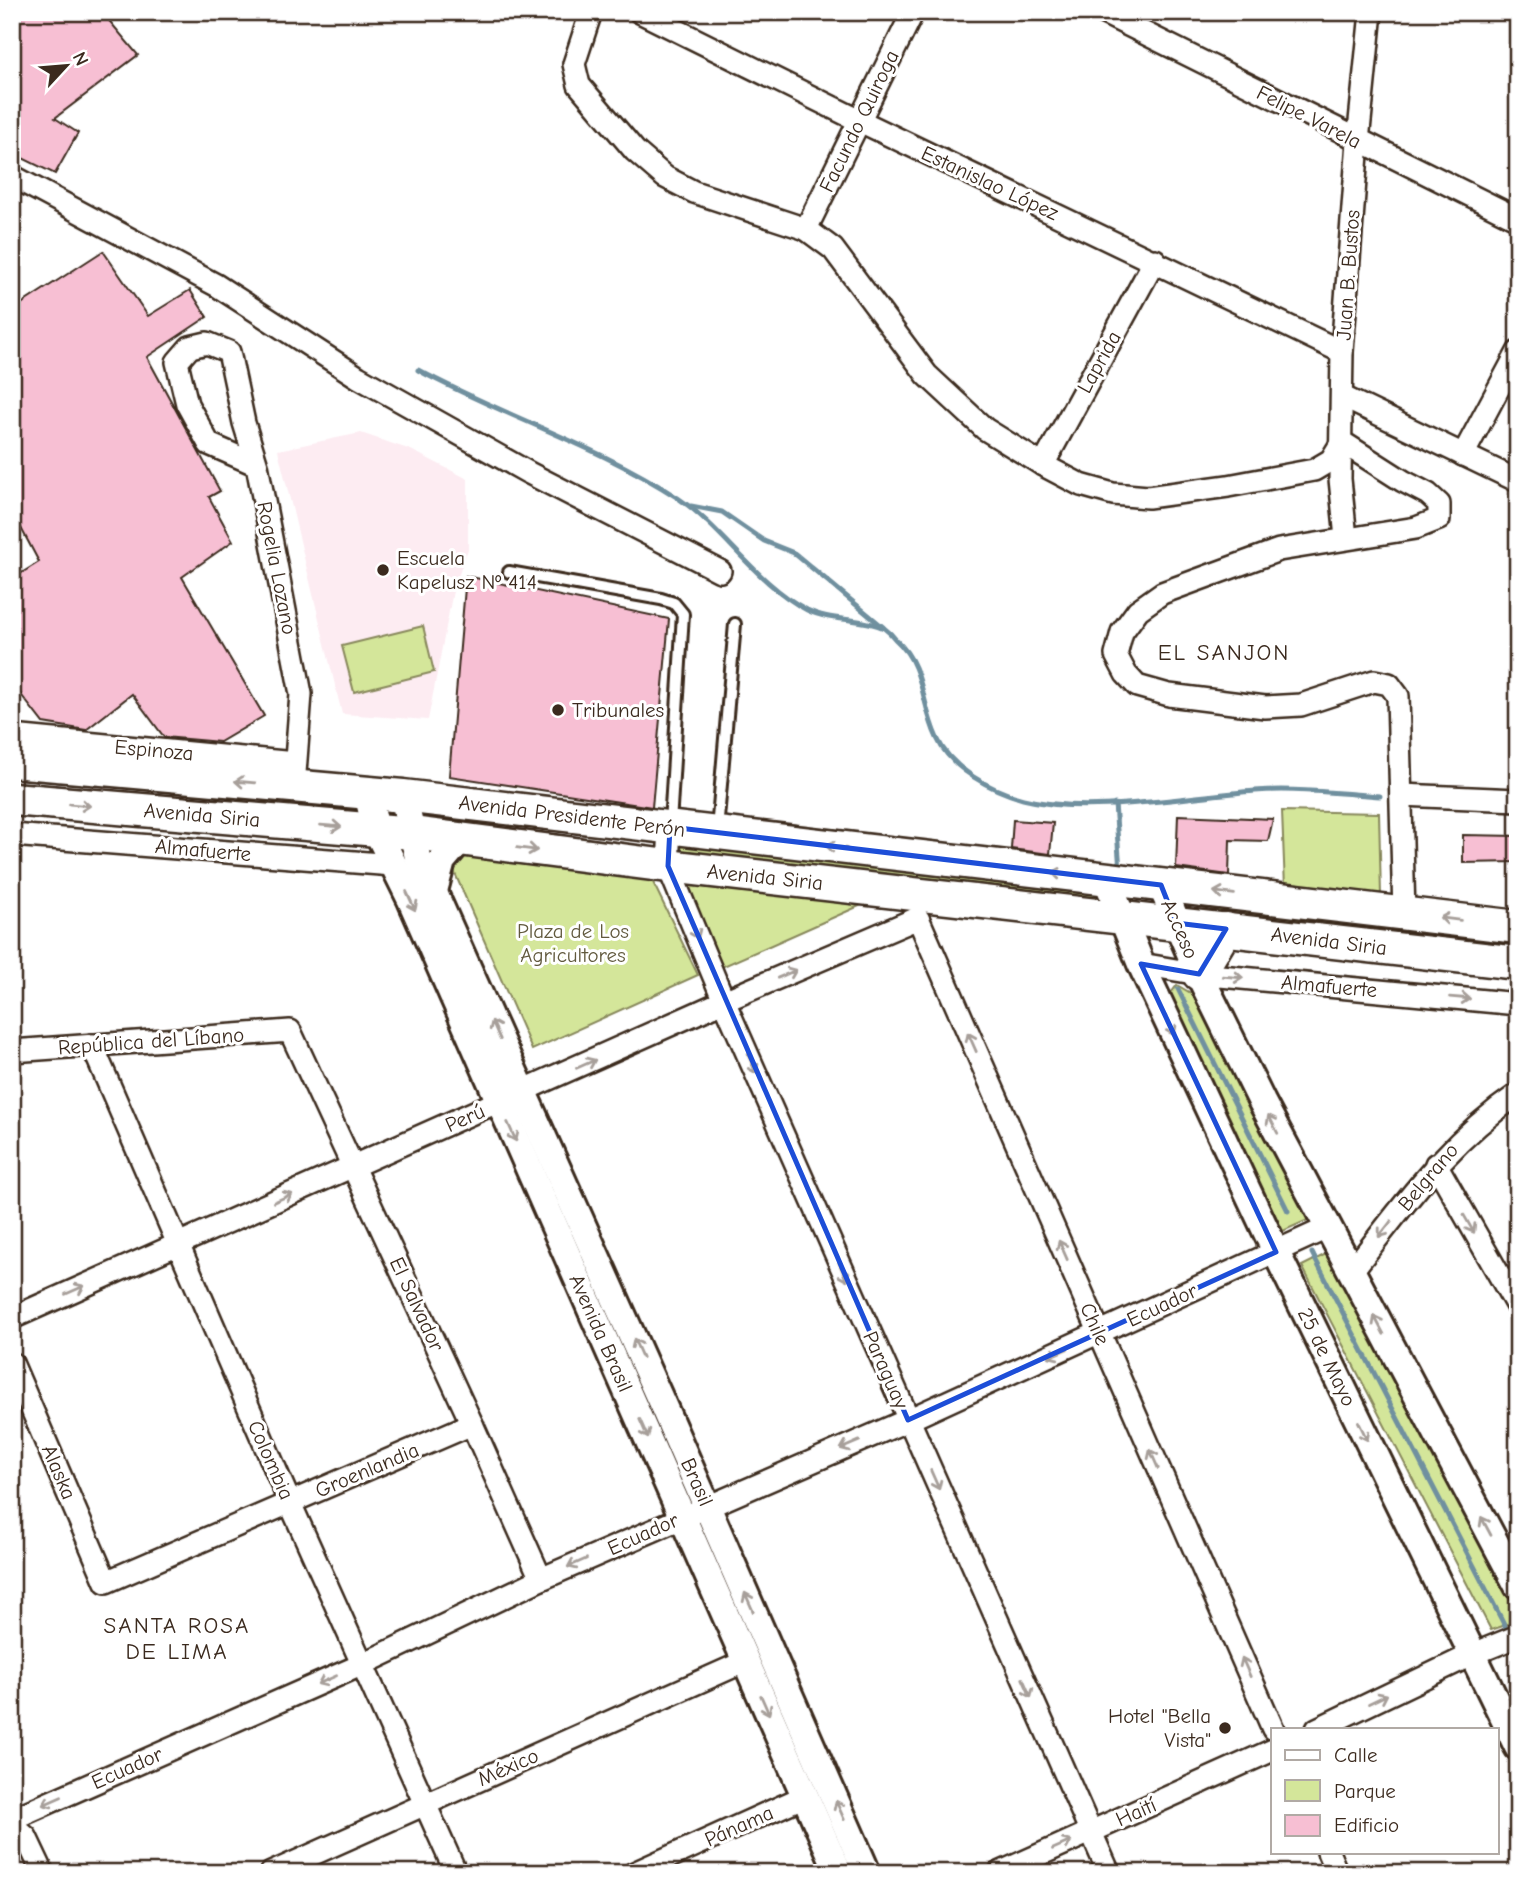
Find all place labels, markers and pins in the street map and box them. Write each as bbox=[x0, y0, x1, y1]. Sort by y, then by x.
place label: Escuela Kapelusz Nº 414 bbox=[397, 546, 537, 594]
marker: Escuela Kapelusz Nº 414 bbox=[375, 562, 391, 578]
place label: Tribunales bbox=[572, 698, 664, 722]
marker: Tribunales bbox=[550, 702, 566, 718]
place label: Hotel "Bella Vista" bbox=[1108, 1704, 1211, 1752]
marker: Hotel "Bella Vista" bbox=[1217, 1720, 1233, 1736]

